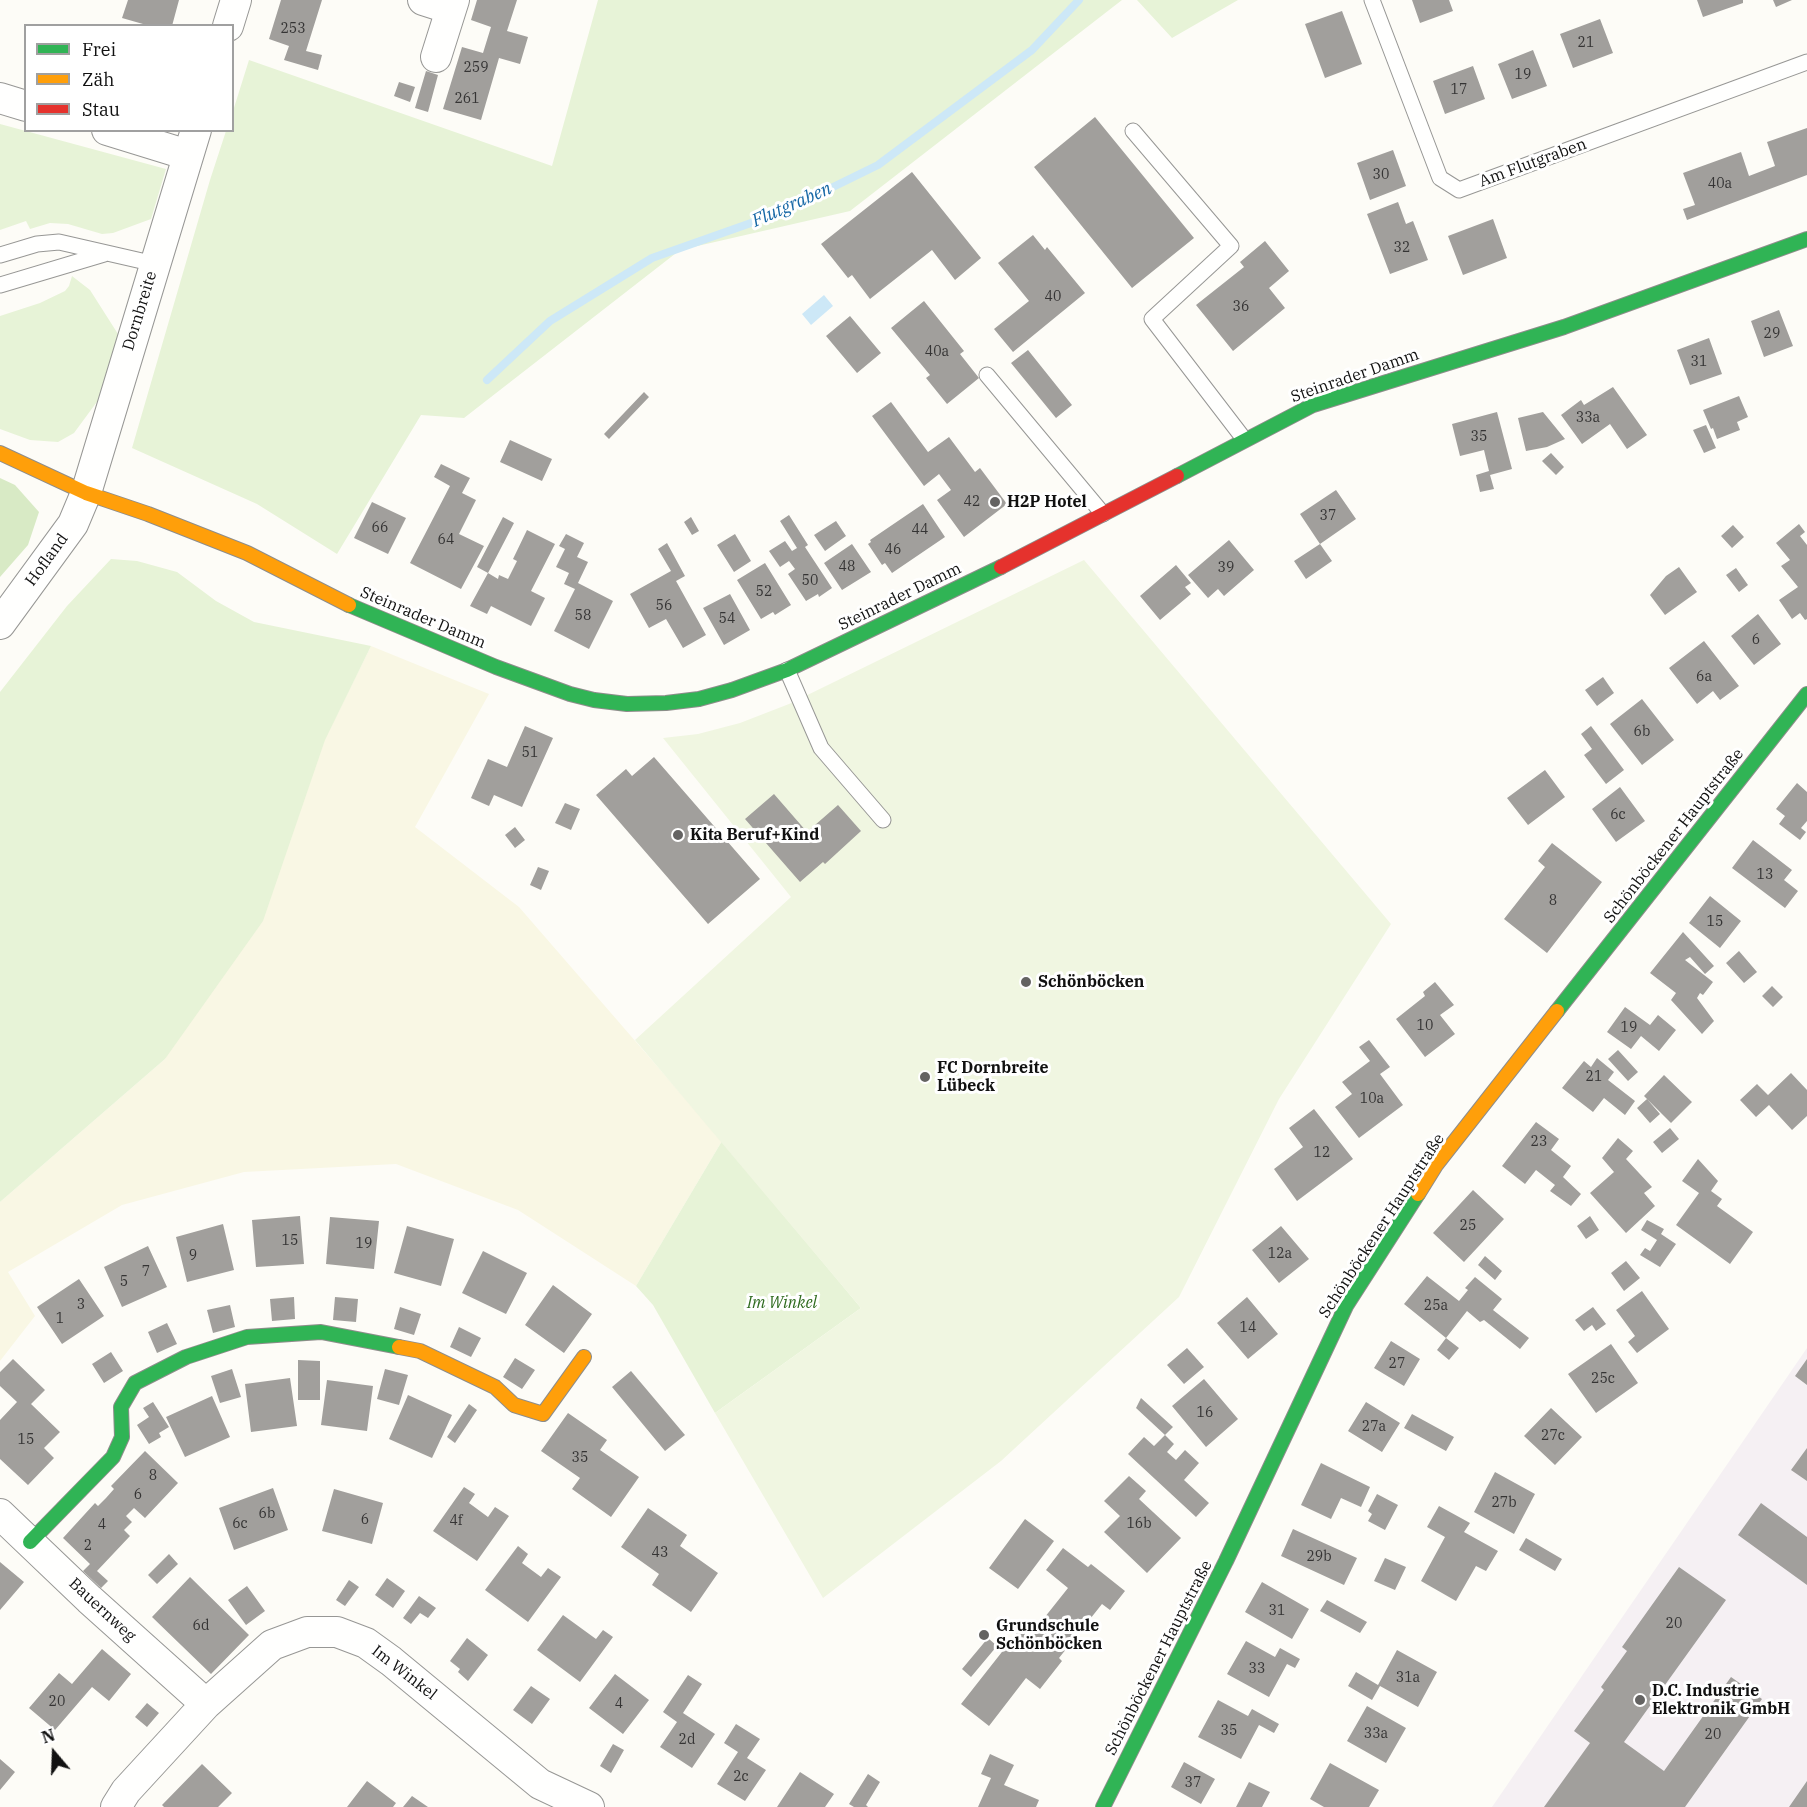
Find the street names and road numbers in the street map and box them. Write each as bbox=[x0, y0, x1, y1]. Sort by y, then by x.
street label: Am Flutgraben bbox=[1477, 135, 1589, 191]
street label: Dornbreite bbox=[119, 269, 161, 353]
street label: Steinrader Damm bbox=[1288, 345, 1422, 407]
street label: Hofland bbox=[22, 530, 72, 590]
street label: Steinrader Damm bbox=[835, 559, 965, 635]
street label: Steinrader Damm bbox=[357, 583, 489, 653]
street label: Schönböckener Hauptstraße bbox=[1600, 745, 1748, 927]
street label: Schönböckener Hauptstraße bbox=[1315, 1130, 1449, 1322]
street label: Schönböckener Hauptstraße bbox=[1101, 1557, 1217, 1759]
street label: Bauernweg bbox=[65, 1574, 139, 1646]
street label: Im Winkel bbox=[368, 1642, 440, 1704]

